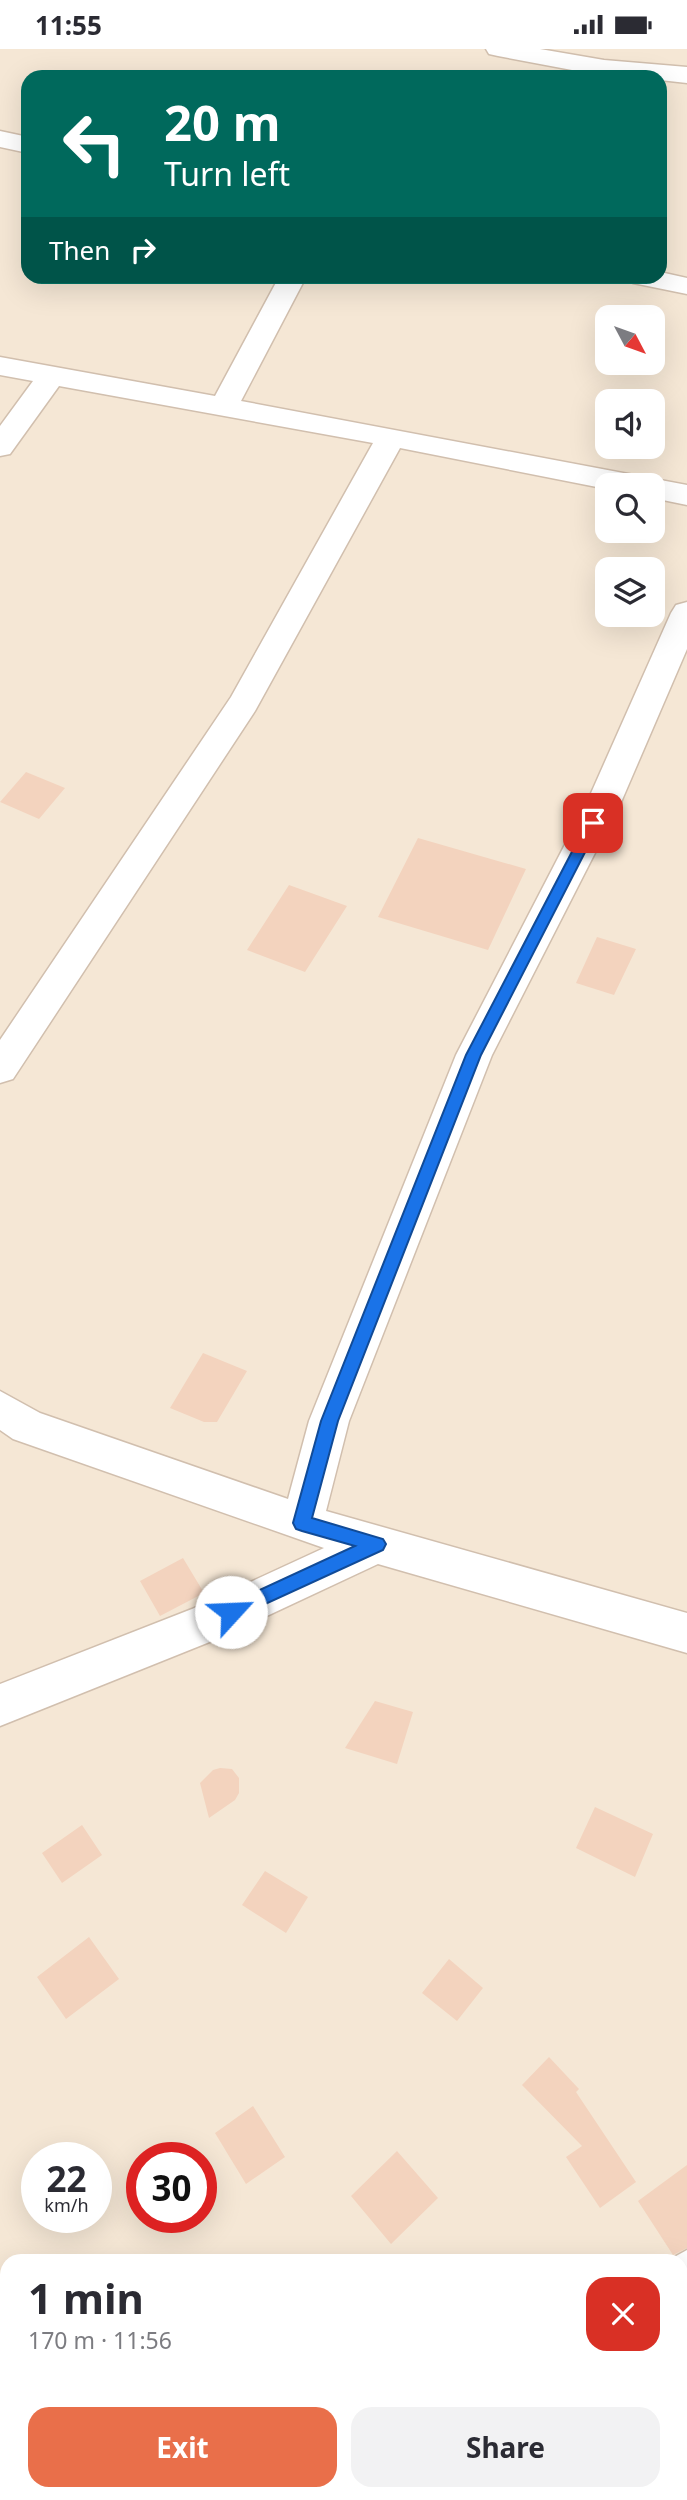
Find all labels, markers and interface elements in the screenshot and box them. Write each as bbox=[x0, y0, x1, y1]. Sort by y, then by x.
text: 11:55 bbox=[35, 7, 102, 43]
text: 20 m bbox=[164, 89, 281, 155]
icon: left bbox=[49, 98, 140, 189]
text: Turn left bbox=[164, 152, 290, 195]
icon: right bbox=[124, 231, 162, 269]
text: Then bbox=[49, 232, 110, 268]
north arrow bbox=[595, 305, 665, 375]
map controls bbox=[595, 305, 665, 627]
button: sound bbox=[595, 389, 665, 459]
button: search bbox=[595, 473, 665, 543]
button: layers bbox=[595, 557, 665, 627]
pin bbox=[563, 793, 623, 853]
icon: arrive bbox=[574, 804, 612, 842]
position arrow bbox=[194, 1575, 268, 1649]
speed limit sign: 30 bbox=[126, 2142, 217, 2233]
text: 22 bbox=[46, 2155, 87, 2202]
text: km/h bbox=[44, 2193, 89, 2217]
text: 1 min bbox=[28, 2269, 144, 2326]
button: close bbox=[586, 2277, 660, 2351]
text: 170 m · 11:56 bbox=[28, 2324, 172, 2356]
button: Exit bbox=[28, 2407, 337, 2487]
button: Share bbox=[351, 2407, 660, 2487]

